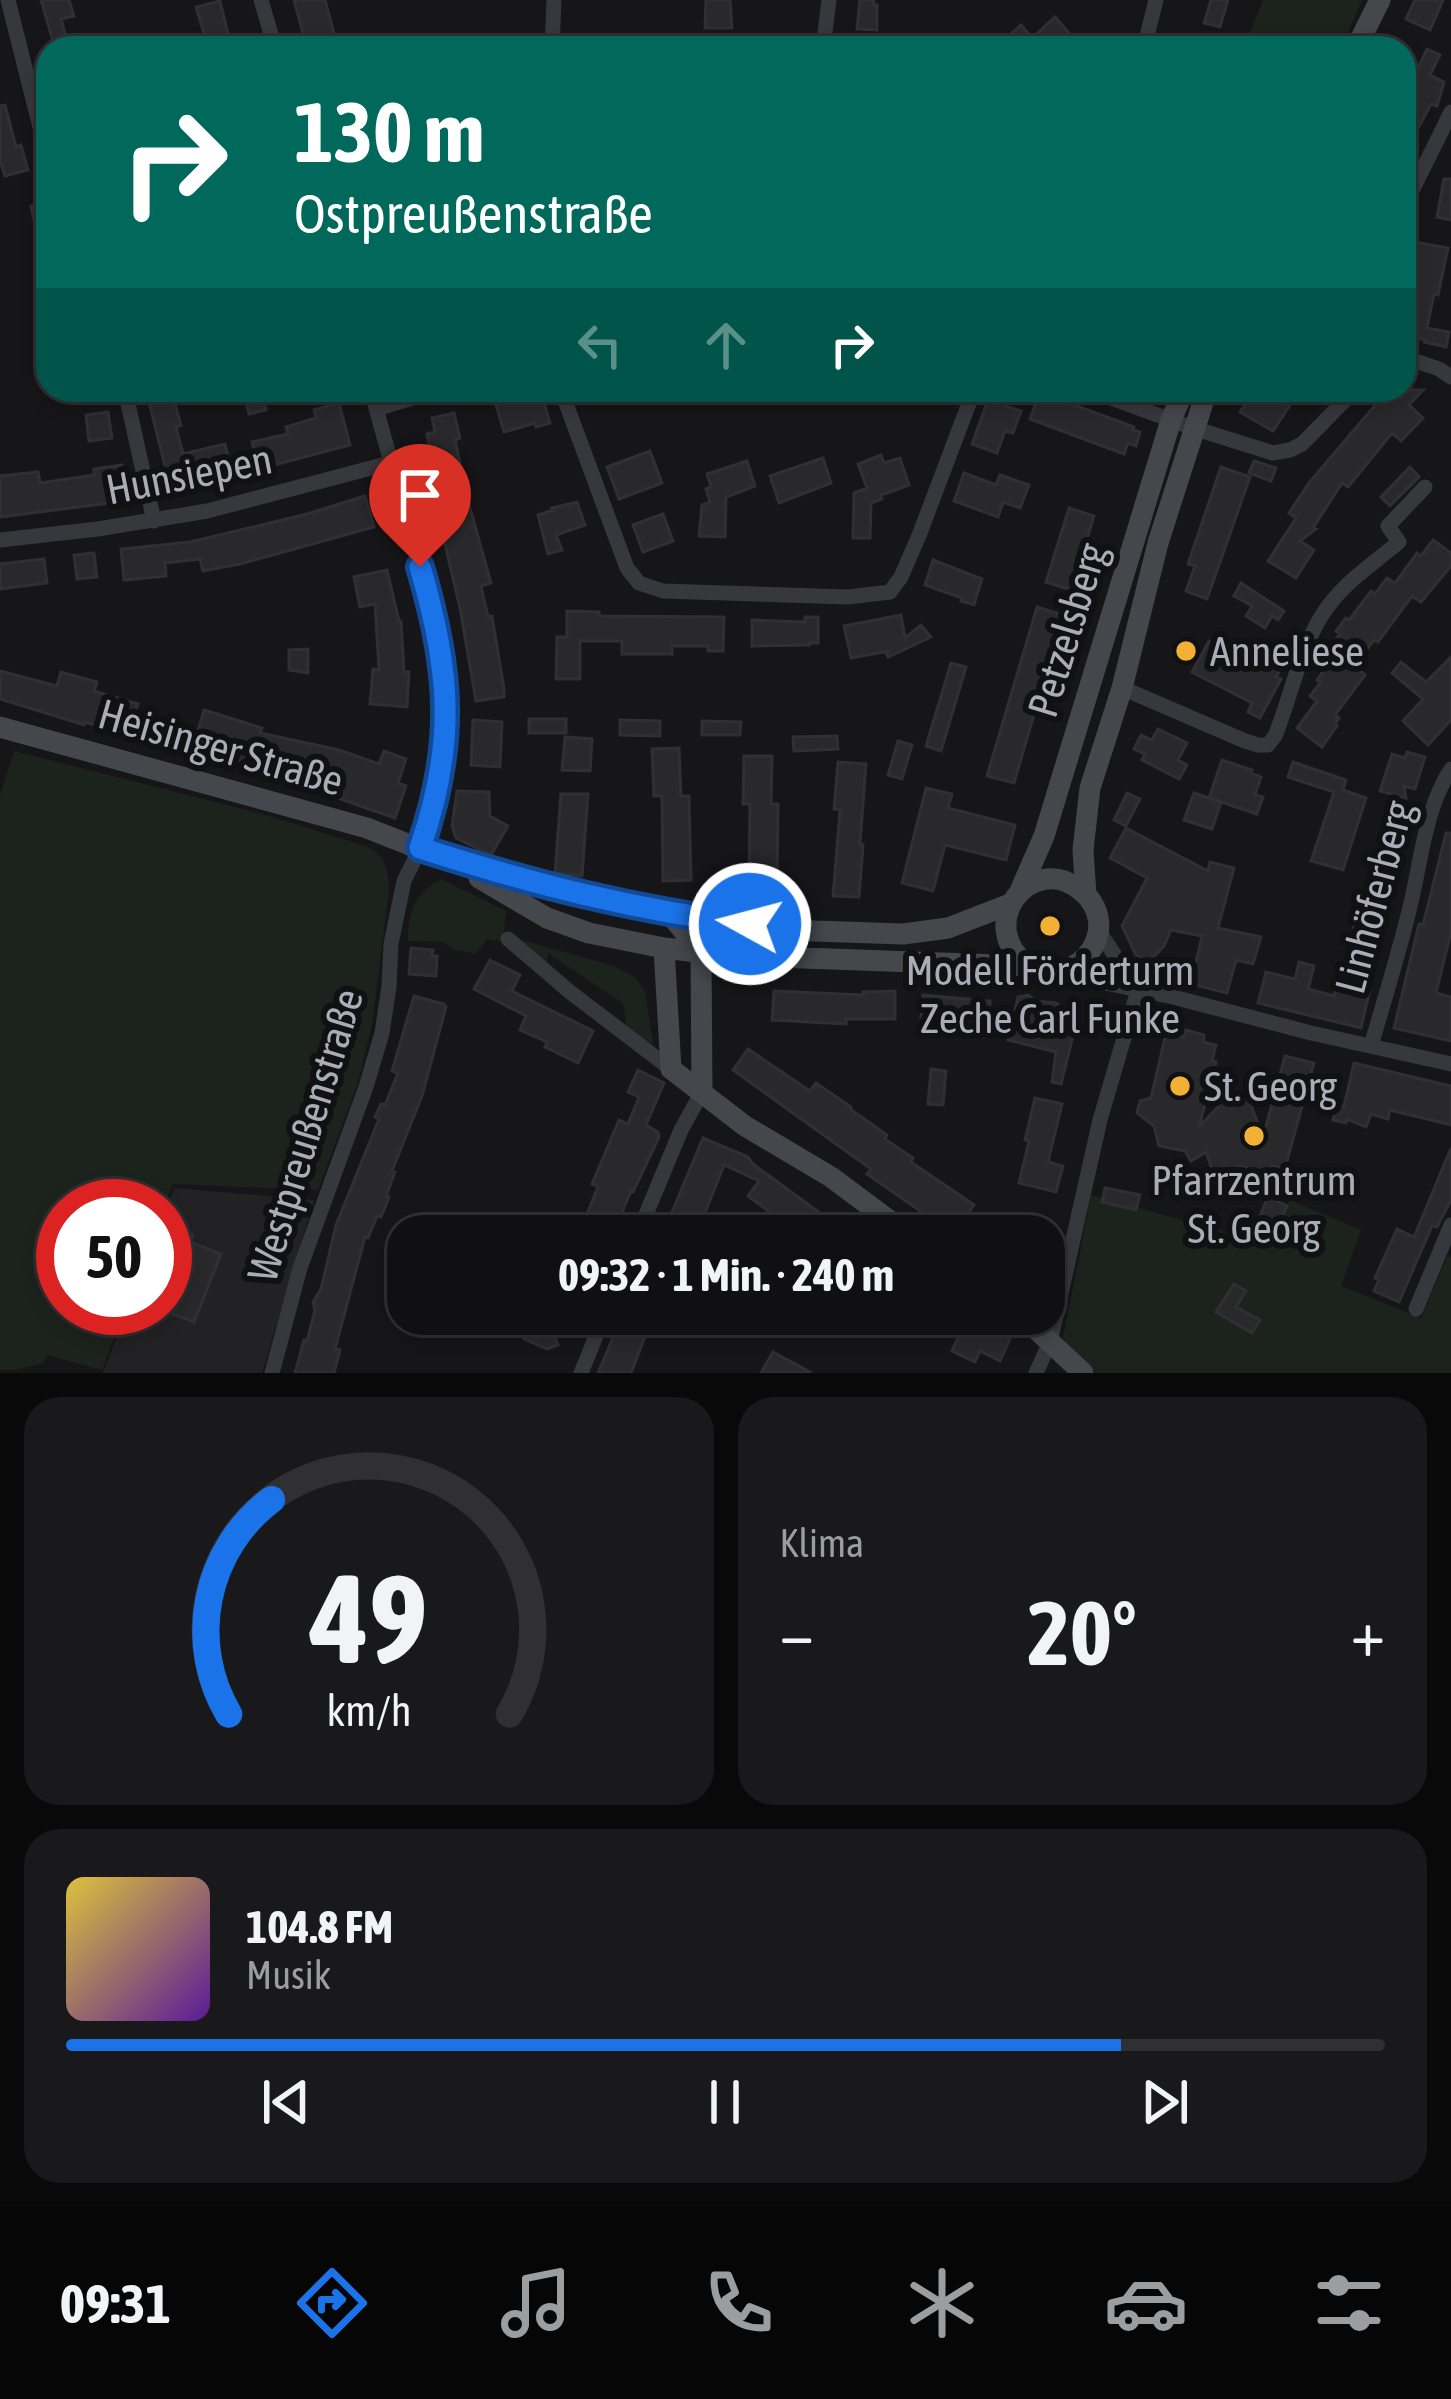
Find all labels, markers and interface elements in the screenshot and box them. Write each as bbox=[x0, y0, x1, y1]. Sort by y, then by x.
icon: right bbox=[96, 84, 252, 240]
text: 130 m bbox=[294, 84, 484, 180]
text: Ostpreußenstraße bbox=[294, 183, 653, 244]
icon: left bbox=[567, 312, 633, 378]
icon: ahead bbox=[693, 312, 759, 378]
icon: right bbox=[819, 312, 885, 378]
street label: Hunsiepen bbox=[102, 434, 276, 514]
pin bbox=[369, 444, 471, 567]
icon: arrive bbox=[387, 462, 453, 528]
street label: Petzelsberg bbox=[1018, 537, 1116, 723]
place label: Anneliese bbox=[1210, 627, 1364, 675]
marker: Anneliese bbox=[1173, 638, 1199, 664]
street label: Heisinger Straße bbox=[93, 689, 349, 805]
street label: Linhöferberg bbox=[1325, 795, 1423, 999]
position arrow bbox=[687, 861, 813, 987]
marker: Modell Förderturm Zeche Carl Funke bbox=[1037, 913, 1063, 939]
place label: Modell Förderturm Zeche Carl Funke bbox=[905, 946, 1195, 1042]
street label: Westpreußenstraße bbox=[238, 983, 372, 1287]
place label: St. Georg bbox=[1204, 1062, 1337, 1110]
marker: St. Georg bbox=[1167, 1073, 1193, 1099]
marker: Pfarrzentrum St. Georg bbox=[1241, 1123, 1267, 1149]
place label: Pfarrzentrum St. Georg bbox=[1151, 1156, 1357, 1252]
speed limit sign: 50 bbox=[36, 1179, 192, 1335]
text: 09:32 · 1 Min. · 240 m bbox=[558, 1249, 894, 1301]
text: Klima bbox=[780, 1521, 864, 1565]
text: 49 bbox=[309, 1546, 427, 1689]
text: 20° bbox=[1028, 1581, 1137, 1684]
text: − bbox=[780, 1594, 814, 1670]
text: + bbox=[1351, 1594, 1385, 1670]
text: km/h bbox=[326, 1686, 411, 1735]
text: 104.8 FM bbox=[246, 1901, 393, 1953]
text: Musik bbox=[246, 1953, 331, 1997]
icon: previous bbox=[253, 2069, 319, 2135]
icon: pause bbox=[692, 2069, 758, 2135]
icon: next bbox=[1132, 2069, 1198, 2135]
icon: directions bbox=[290, 2261, 374, 2345]
icon: music bbox=[494, 2261, 578, 2345]
icon: phone bbox=[697, 2261, 781, 2345]
icon: climate bbox=[900, 2261, 984, 2345]
icon: car bbox=[1104, 2261, 1188, 2345]
icon: filters bbox=[1307, 2261, 1391, 2345]
text: 09:31 bbox=[60, 2273, 171, 2334]

